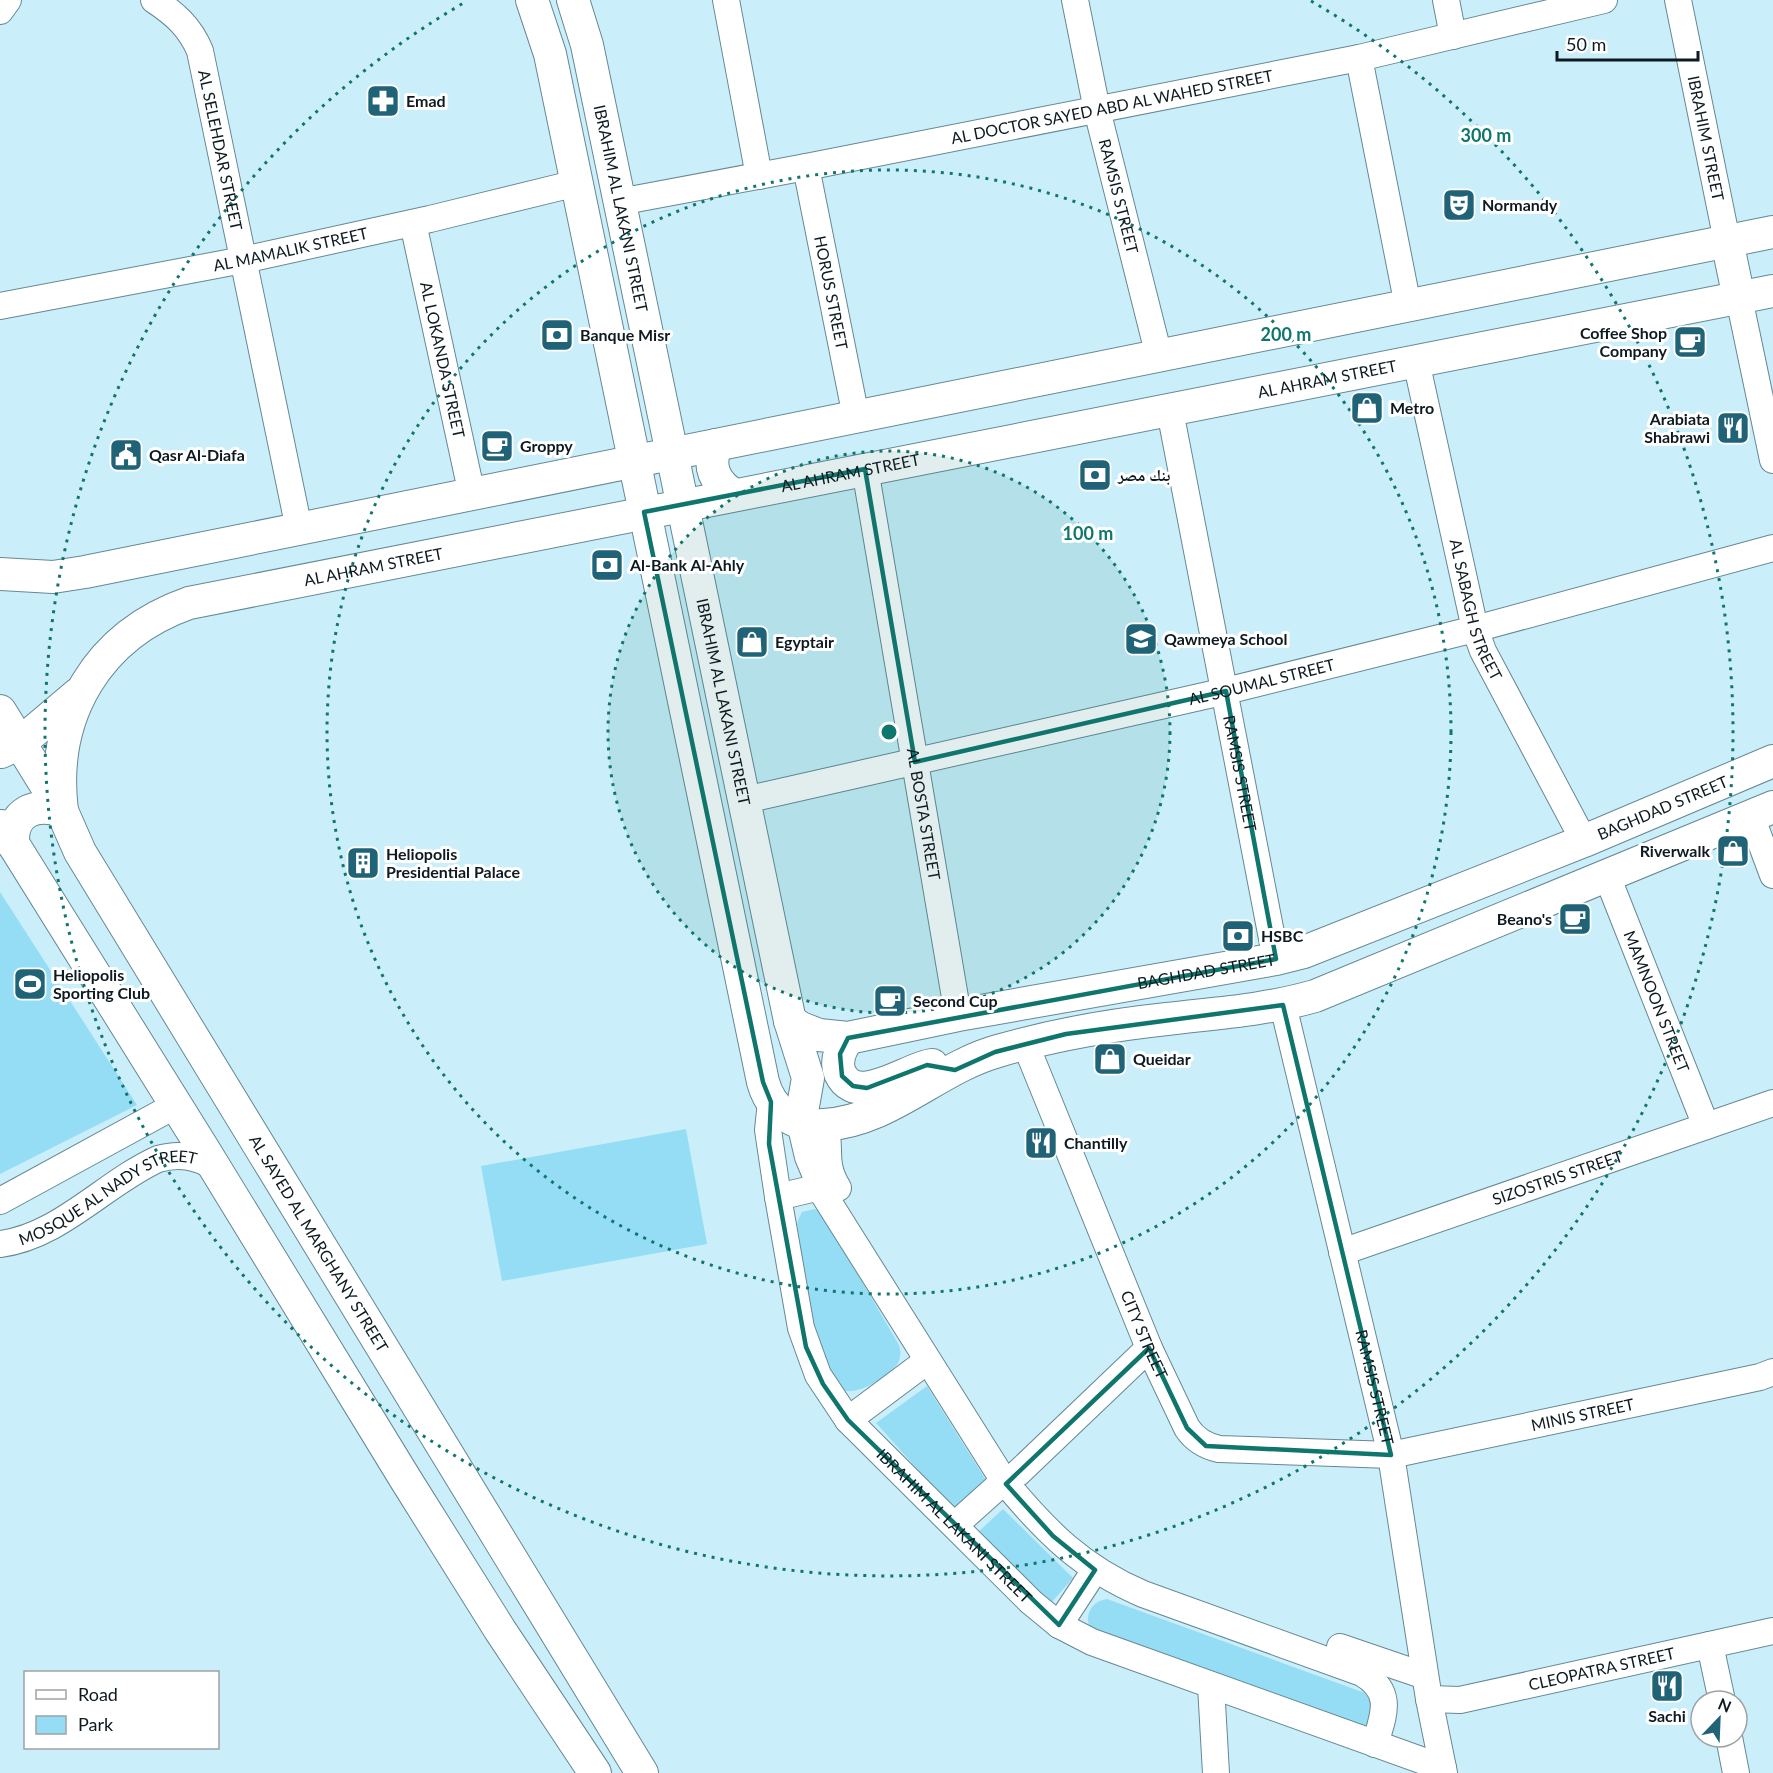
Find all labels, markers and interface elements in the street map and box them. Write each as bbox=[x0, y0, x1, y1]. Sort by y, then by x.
scale bar bbox=[1557, 24, 1698, 62]
text: 50 m bbox=[1566, 33, 1606, 55]
street label: AL DOCTOR SAYED ABD AL WAHED STREET bbox=[949, 65, 1275, 147]
street label: AL SELEHDAR STREET bbox=[195, 68, 247, 232]
street label: IBRAHIM STREET bbox=[1685, 74, 1729, 203]
pharmacy icon: Emad bbox=[365, 83, 401, 119]
place label: Emad bbox=[406, 91, 446, 110]
street label: IBRAHIM AL LAKANI STREET bbox=[591, 103, 652, 314]
text: 300 m bbox=[1461, 124, 1511, 146]
street label: RAMSIS STREET bbox=[1096, 137, 1143, 256]
theatre icon: Normandy bbox=[1441, 187, 1477, 223]
place label: Normandy bbox=[1482, 195, 1558, 214]
street label: AL MAMALIK STREET bbox=[212, 223, 370, 274]
street label: HORUS STREET bbox=[811, 234, 852, 352]
street label: AL LOKANDA STREET bbox=[417, 280, 469, 440]
bank icon: Banque Misr bbox=[539, 317, 575, 353]
text: 200 m bbox=[1261, 323, 1311, 345]
place label: Coffee Shop Company bbox=[1580, 323, 1668, 360]
cafe icon: Coffee Shop Company bbox=[1672, 324, 1708, 360]
place label: Banque Misr bbox=[580, 325, 670, 344]
street label: AL AHRAM STREET bbox=[1256, 355, 1399, 401]
shop icon: Metro bbox=[1349, 390, 1385, 426]
place label: Metro bbox=[1390, 398, 1434, 417]
place label: Arabiata Shabrawi bbox=[1644, 409, 1710, 446]
restaurant icon: Arabiata Shabrawi bbox=[1715, 410, 1751, 446]
cafe icon: Groppy bbox=[479, 428, 515, 464]
place label: Groppy bbox=[520, 436, 573, 455]
public building icon: Qasr Al-Diafa bbox=[108, 437, 144, 473]
place label: Qasr Al-Diafa bbox=[149, 445, 245, 464]
street label: AL AHRAM STREET bbox=[779, 449, 922, 495]
bank icon: بنك مصر bbox=[1077, 457, 1113, 493]
place label: بنك مصر bbox=[1117, 465, 1170, 485]
text: 100 m bbox=[1063, 522, 1113, 544]
street label: AL SABAGH STREET bbox=[1446, 537, 1507, 684]
street label: AL AHRAM STREET bbox=[302, 543, 445, 589]
bank icon: Al-Bank Al-Ahly bbox=[589, 547, 625, 583]
place label: Al-Bank Al-Ahly bbox=[629, 555, 745, 574]
street label: IBRAHIM AL LAKANI STREET bbox=[693, 596, 755, 807]
school or university icon: Qawmeya School bbox=[1123, 621, 1159, 657]
shop icon: Egyptair bbox=[734, 624, 770, 660]
place label: Qawmeya School bbox=[1164, 629, 1287, 648]
place label: Egyptair bbox=[775, 632, 834, 651]
street label: AL SOUMAL STREET bbox=[1187, 654, 1337, 708]
street label: RAMSIS STREET bbox=[1220, 714, 1261, 833]
centre of rings bbox=[879, 722, 899, 742]
street label: AL BOSTA STREET bbox=[904, 747, 945, 882]
street label: BAGHDAD STREET bbox=[1594, 771, 1731, 843]
shop icon: Riverwalk bbox=[1715, 833, 1751, 869]
place label: Riverwalk bbox=[1640, 841, 1710, 860]
place label: Heliopolis Presidential Palace bbox=[386, 844, 520, 881]
building icon: Heliopolis Presidential Palace bbox=[345, 845, 381, 881]
cafe icon: Beano's bbox=[1557, 901, 1593, 937]
place label: Beano's bbox=[1497, 909, 1552, 928]
bank icon: HSBC bbox=[1220, 918, 1256, 954]
place label: HSBC bbox=[1261, 926, 1304, 945]
street label: MAMNOON STREET bbox=[1621, 928, 1694, 1075]
street label: BAGHDAD STREET bbox=[1136, 949, 1277, 992]
place label: Heliopolis Sporting Club bbox=[53, 965, 150, 1002]
sports icon: Heliopolis Sporting Club bbox=[12, 966, 48, 1002]
cafe icon: Second Cup bbox=[872, 983, 908, 1019]
place label: Second Cup bbox=[913, 991, 998, 1010]
shop icon: Queidar bbox=[1092, 1041, 1128, 1077]
place label: Queidar bbox=[1133, 1049, 1191, 1068]
restaurant icon: Chantilly bbox=[1023, 1125, 1059, 1161]
street label: AL SAYED AL MARGHANY STREET bbox=[246, 1131, 393, 1356]
place label: Chantilly bbox=[1064, 1133, 1128, 1152]
street label: MOSQUE AL NADY STREET bbox=[16, 1146, 200, 1249]
street label: SIZOSTRIS STREET bbox=[1490, 1146, 1626, 1208]
street label: CITY STREET bbox=[1118, 1287, 1172, 1382]
street label: RAMSIS STREET bbox=[1352, 1328, 1398, 1447]
street label: MINIS STREET bbox=[1529, 1394, 1636, 1434]
street label: IBRAHIM AL LAKANI STREET bbox=[873, 1444, 1037, 1607]
street label: CLEOPATRA STREET bbox=[1527, 1643, 1677, 1694]
restaurant icon: Sachi bbox=[1649, 1668, 1685, 1704]
legend bbox=[24, 1671, 219, 1749]
text: Road bbox=[78, 1683, 118, 1705]
north arrow bbox=[1689, 1689, 1749, 1749]
text: N bbox=[1716, 1694, 1734, 1716]
place label: Sachi bbox=[1648, 1706, 1686, 1725]
text: Park bbox=[78, 1713, 114, 1735]

